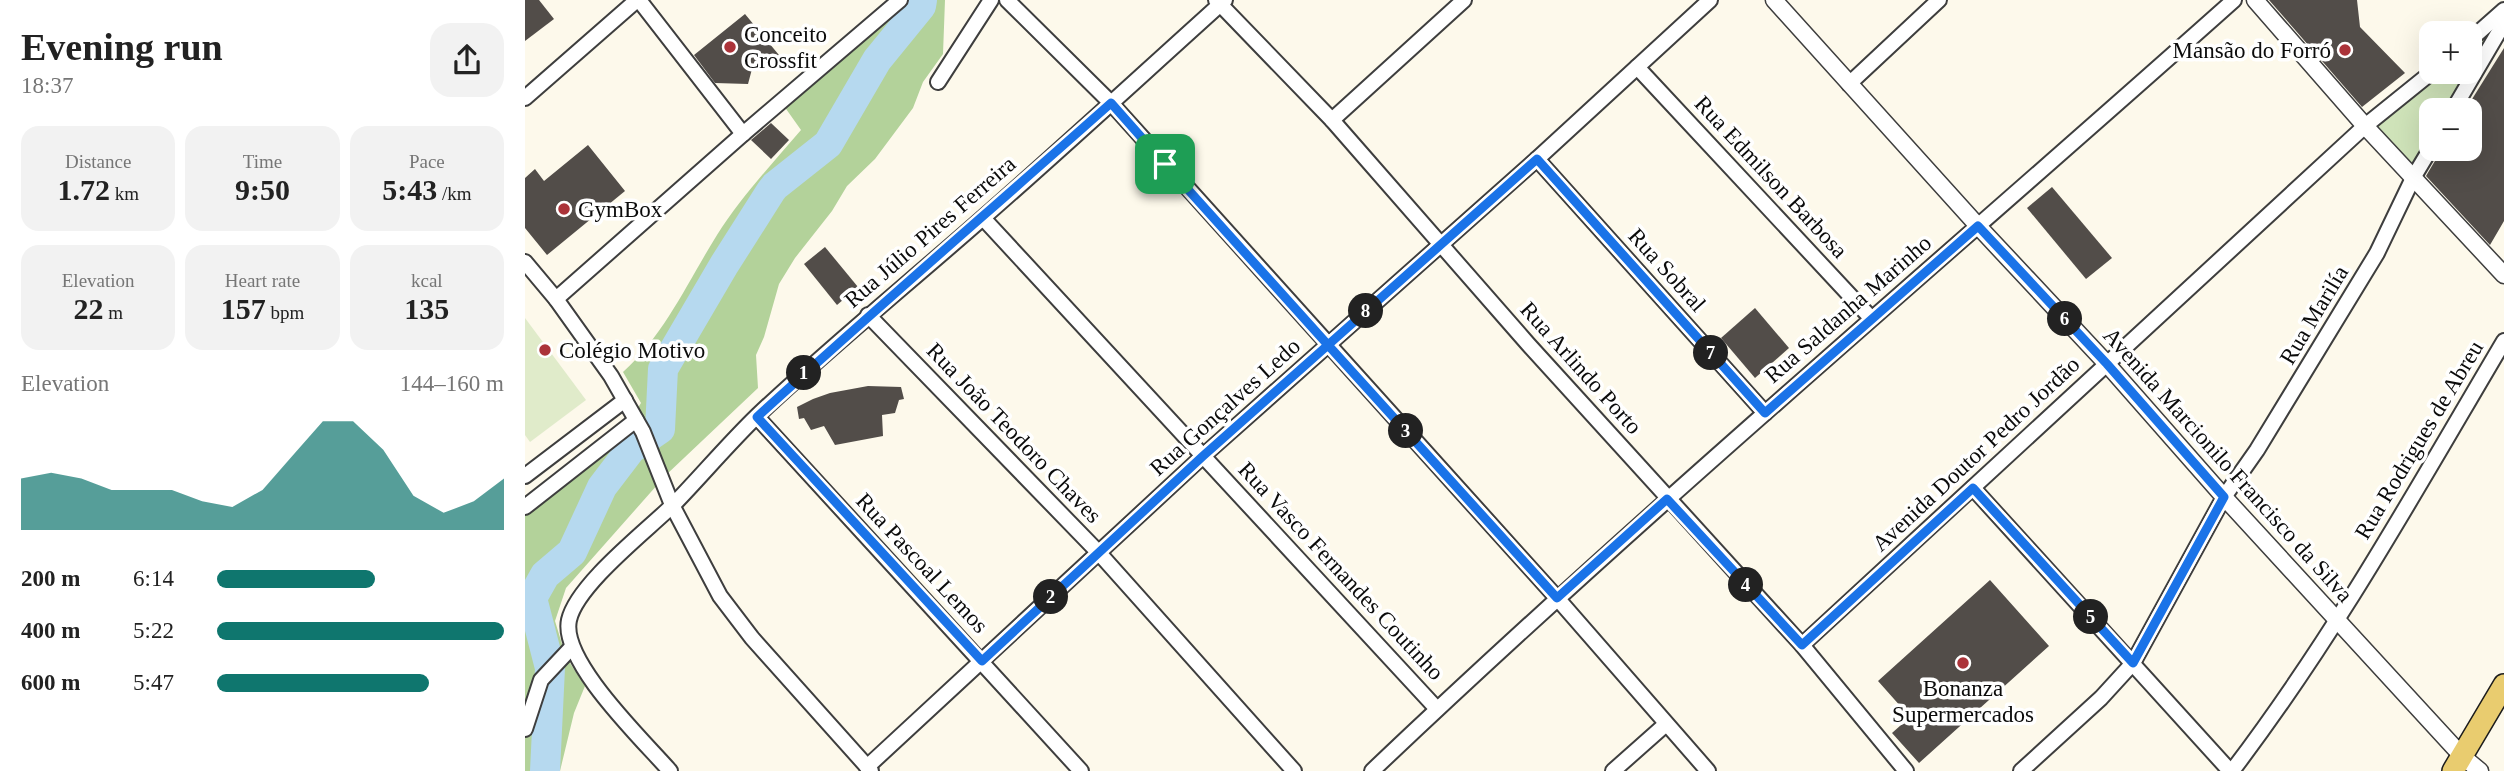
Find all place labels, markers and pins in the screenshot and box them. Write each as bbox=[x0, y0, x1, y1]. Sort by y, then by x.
place label: Conceito Crossfit bbox=[744, 22, 827, 73]
place label: Mansão do Forró bbox=[2173, 38, 2331, 63]
marker: Conceito Crossfit bbox=[722, 39, 738, 55]
marker: Mansão do Forró bbox=[2337, 42, 2353, 58]
pin bbox=[1135, 134, 1195, 194]
place label: GymBox bbox=[578, 197, 663, 222]
marker: GymBox bbox=[556, 201, 572, 217]
pin: 8 bbox=[1349, 294, 1383, 328]
pin: 6 bbox=[2047, 302, 2083, 336]
pin: 7 bbox=[1693, 336, 1729, 370]
place label: Colégio Motivo bbox=[559, 338, 705, 363]
marker: Colégio Motivo bbox=[537, 342, 553, 358]
pin: 1 bbox=[787, 356, 821, 390]
pin: 3 bbox=[1389, 414, 1423, 448]
pin: 4 bbox=[1729, 568, 1763, 602]
pin: 2 bbox=[1033, 580, 1069, 614]
pin: 5 bbox=[2073, 600, 2109, 634]
marker: Bonanza Supermercados bbox=[1955, 655, 1971, 671]
place label: Bonanza Supermercados bbox=[1892, 676, 2034, 727]

